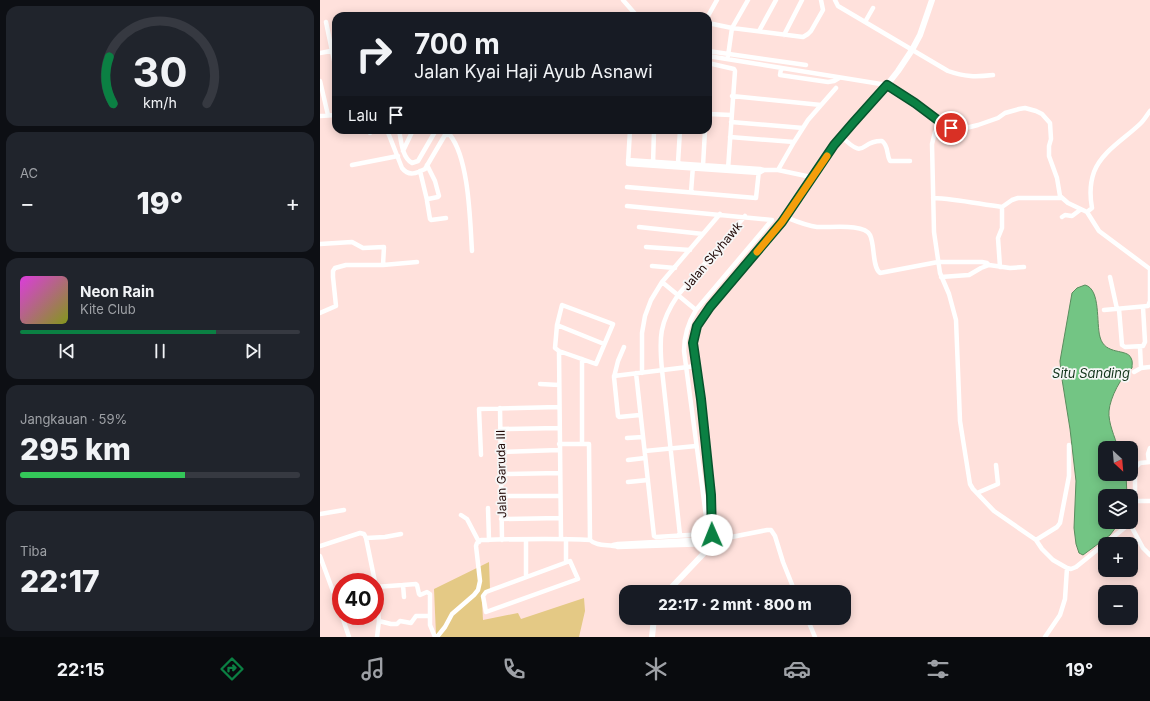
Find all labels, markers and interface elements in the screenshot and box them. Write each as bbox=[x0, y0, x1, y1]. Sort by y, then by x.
text: 700 m bbox=[414, 27, 500, 61]
icon: right bbox=[348, 28, 400, 80]
text: 30 bbox=[133, 47, 187, 97]
text: Jalan Kyai Haji Ayub Asnawi bbox=[414, 61, 653, 82]
text: km/h bbox=[143, 94, 177, 111]
icon: arrive bbox=[385, 104, 407, 126]
text: Lalu bbox=[348, 106, 377, 125]
pin bbox=[934, 111, 968, 145]
icon: arrive bbox=[940, 117, 962, 139]
text: AC bbox=[20, 165, 38, 181]
text: 19° bbox=[137, 185, 183, 221]
text: − bbox=[20, 190, 35, 216]
text: + bbox=[285, 190, 300, 216]
street label: Jalan Skyhawk bbox=[679, 218, 745, 293]
text: Neon Rain bbox=[80, 282, 154, 301]
text: Kite Club bbox=[80, 301, 136, 317]
icon: previous bbox=[56, 340, 78, 362]
icon: pause bbox=[149, 340, 171, 362]
icon: next bbox=[242, 340, 264, 362]
water label: Situ Sanding bbox=[1052, 365, 1130, 381]
text: Jangkauan · 59% bbox=[20, 411, 127, 427]
street label: Jalan Garuda III bbox=[493, 430, 509, 518]
text: 295 km bbox=[20, 431, 131, 467]
north arrow bbox=[1098, 441, 1138, 481]
map controls bbox=[1098, 441, 1138, 625]
button: layers bbox=[1098, 489, 1138, 529]
position arrow bbox=[691, 514, 733, 556]
button: + bbox=[1098, 537, 1138, 577]
text: Tiba bbox=[20, 543, 47, 559]
text: 22:17 bbox=[20, 563, 100, 599]
speed limit sign: 40 bbox=[332, 573, 384, 625]
button: − bbox=[1098, 585, 1138, 625]
text: 22:17 · 2 mnt · 800 m bbox=[658, 595, 812, 614]
icon: directions bbox=[218, 655, 246, 683]
icon: music bbox=[359, 655, 387, 683]
icon: phone bbox=[500, 655, 528, 683]
icon: climate bbox=[642, 655, 670, 683]
icon: car bbox=[783, 655, 811, 683]
icon: filters bbox=[924, 655, 952, 683]
text: 22:15 bbox=[57, 659, 105, 680]
text: 19° bbox=[1066, 659, 1093, 680]

